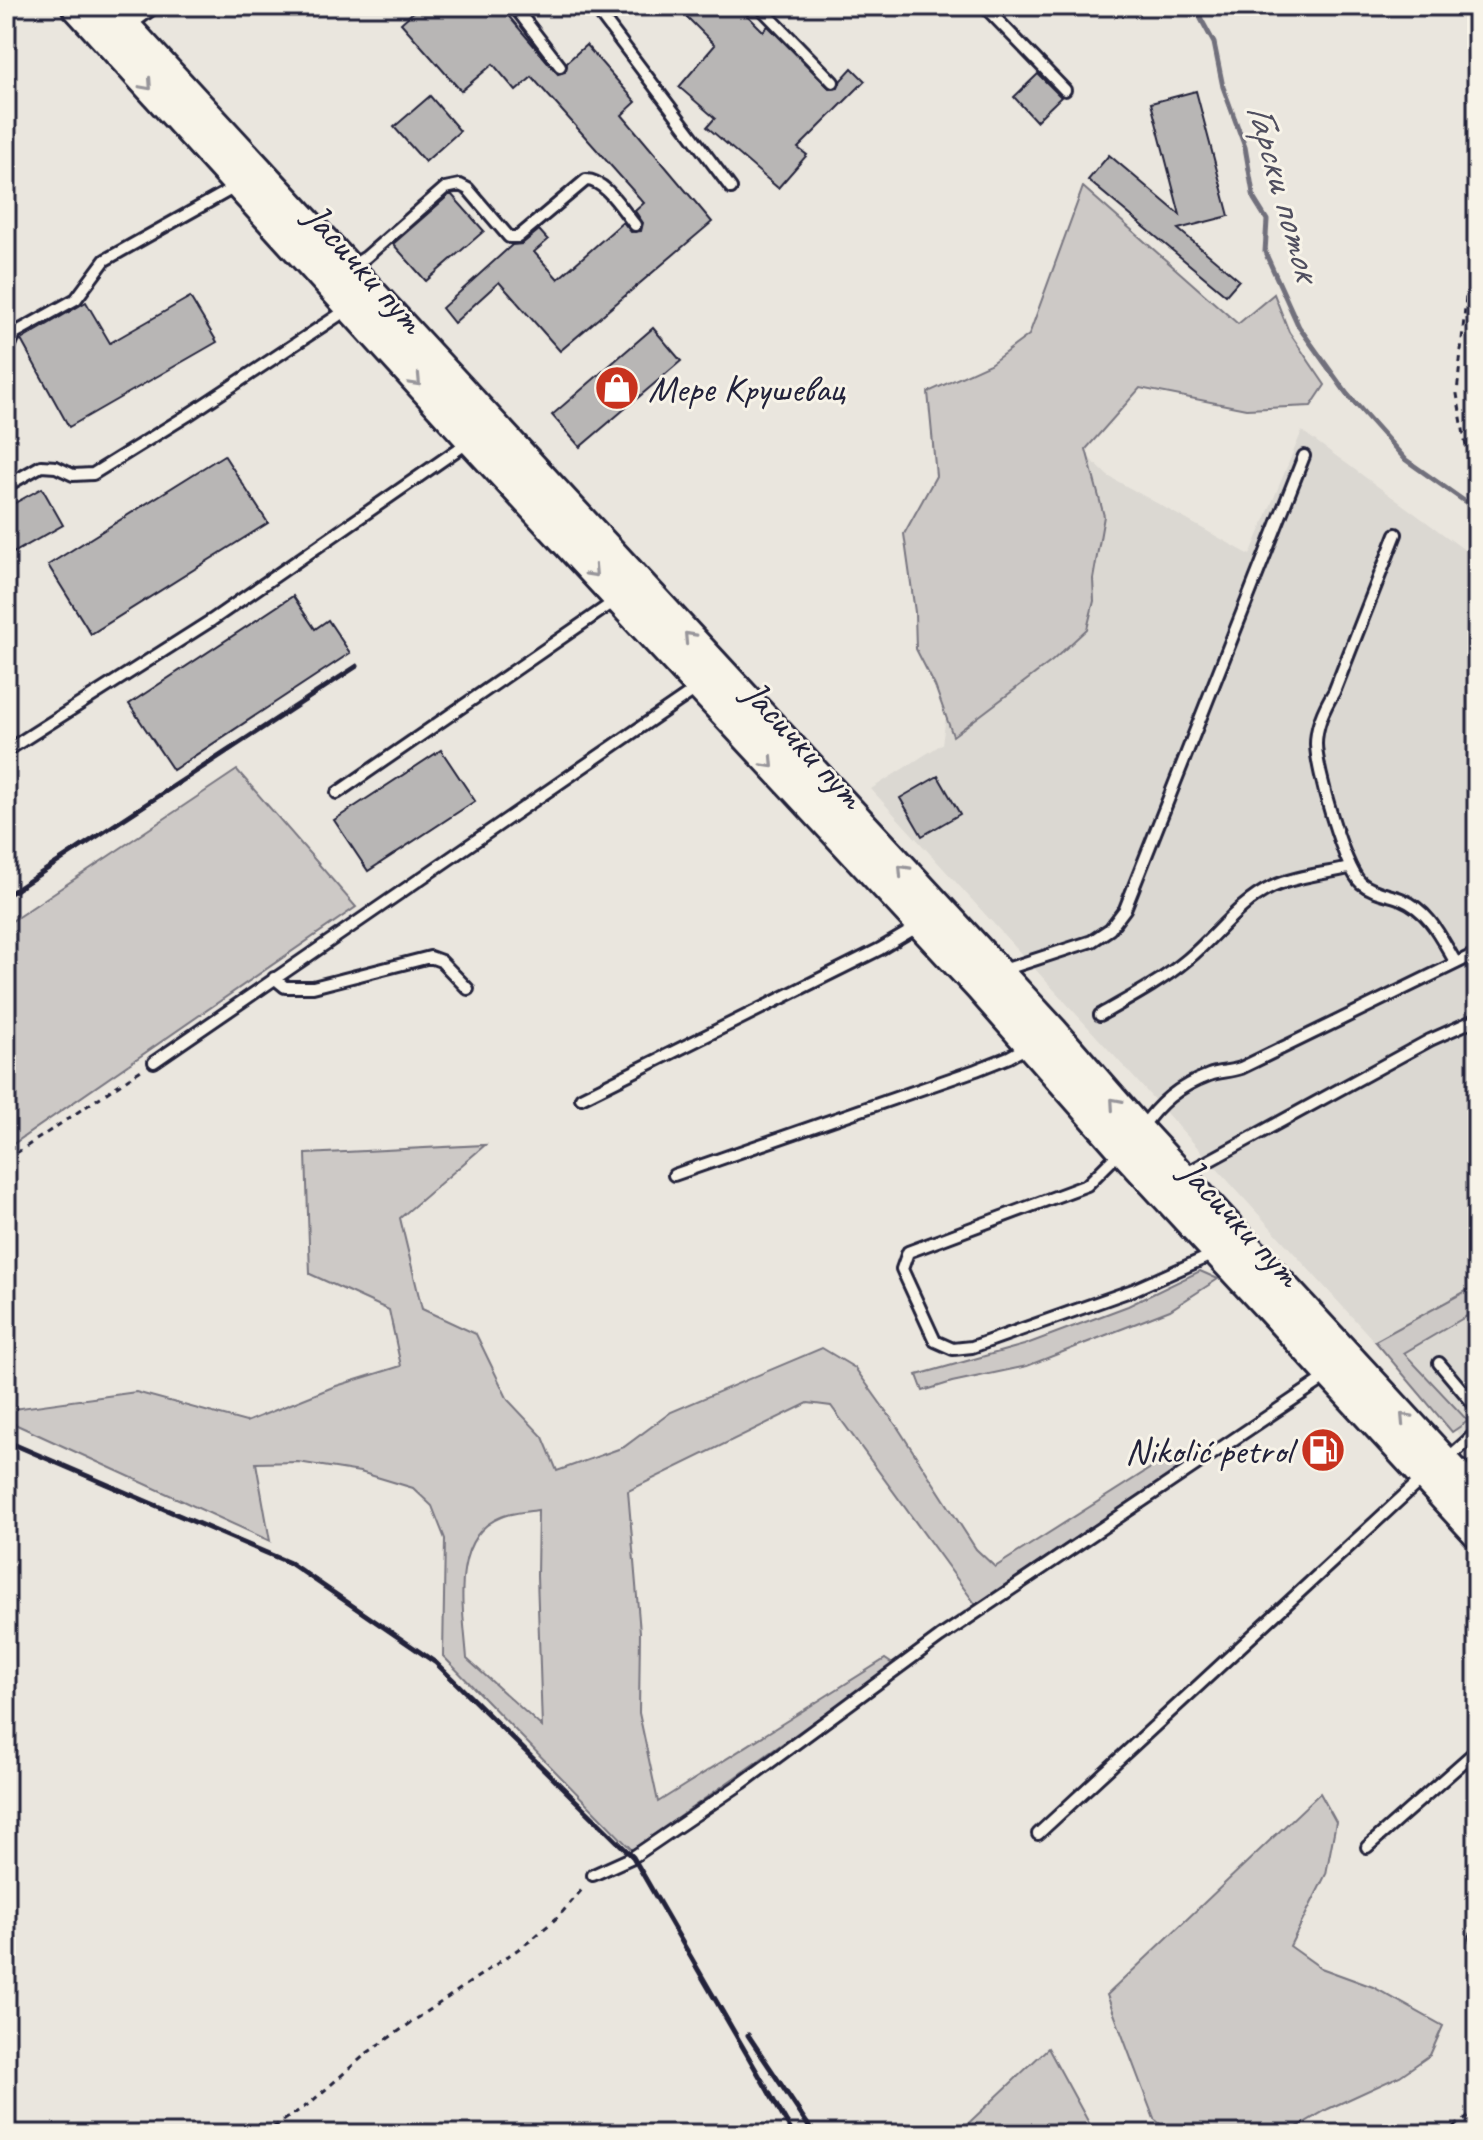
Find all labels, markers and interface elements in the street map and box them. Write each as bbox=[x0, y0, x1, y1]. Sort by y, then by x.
one-way arrow bbox=[138, 76, 152, 90]
water label: Гарски поток bbox=[1235, 97, 1335, 291]
street label: Јасички пут bbox=[293, 192, 437, 345]
shop icon: Мере Крушевац bbox=[593, 364, 641, 412]
place label: Мере Крушевац bbox=[648, 365, 846, 412]
one-way arrow bbox=[407, 372, 422, 386]
one-way arrow bbox=[583, 563, 598, 577]
one-way arrow bbox=[683, 632, 698, 646]
street label: Јасички пут bbox=[731, 669, 877, 820]
one-way arrow bbox=[760, 753, 774, 768]
one-way arrow bbox=[898, 864, 912, 879]
one-way arrow bbox=[1111, 1098, 1125, 1113]
street label: Јасички пут bbox=[1168, 1147, 1314, 1298]
one-way arrow bbox=[1400, 1413, 1415, 1427]
fuel station icon: Nikolić petrol bbox=[1299, 1426, 1347, 1474]
place label: Nikolić petrol bbox=[1125, 1427, 1299, 1474]

